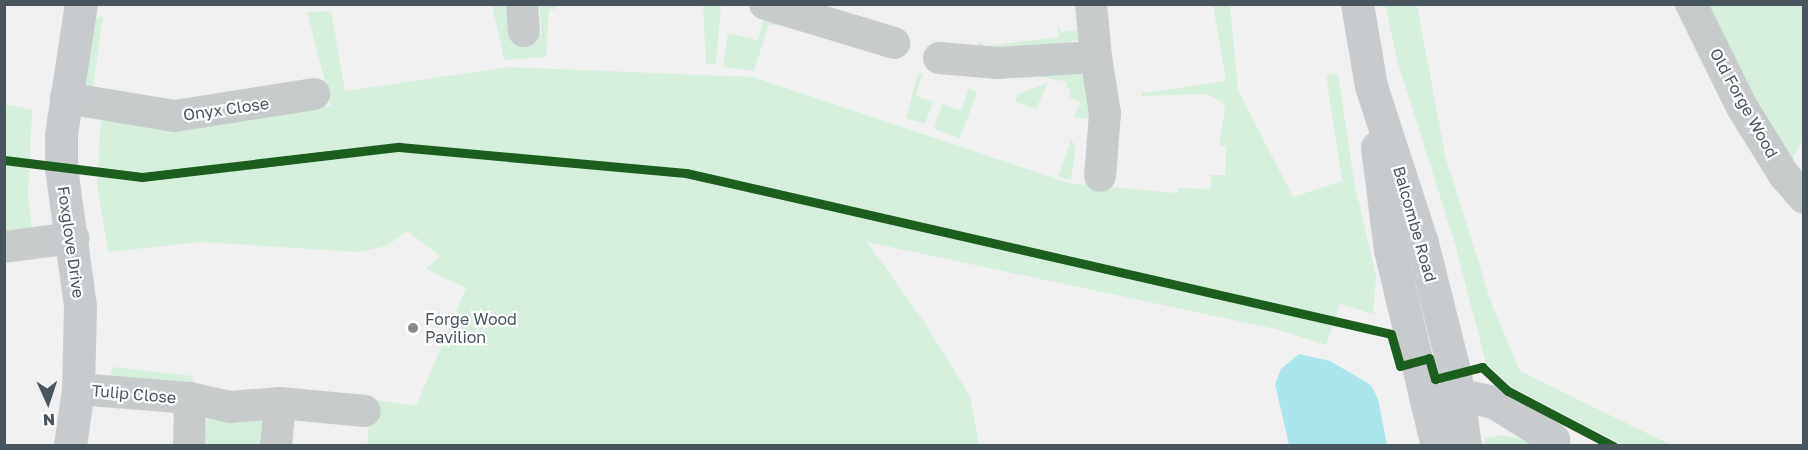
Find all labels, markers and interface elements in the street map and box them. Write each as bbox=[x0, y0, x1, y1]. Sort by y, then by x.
street label: Old Forge Wood bbox=[1706, 45, 1782, 161]
street label: Onyx Close bbox=[182, 93, 270, 125]
street label: Balcombe Road bbox=[1389, 164, 1441, 284]
street label: Foxglove Drive bbox=[54, 185, 88, 299]
place label: Forge Wood Pavilion bbox=[425, 309, 517, 347]
marker: Forge Wood Pavilion bbox=[406, 321, 420, 335]
north arrow bbox=[18, 372, 78, 432]
street label: Tulip Close bbox=[91, 381, 177, 407]
text: N bbox=[42, 410, 56, 430]

